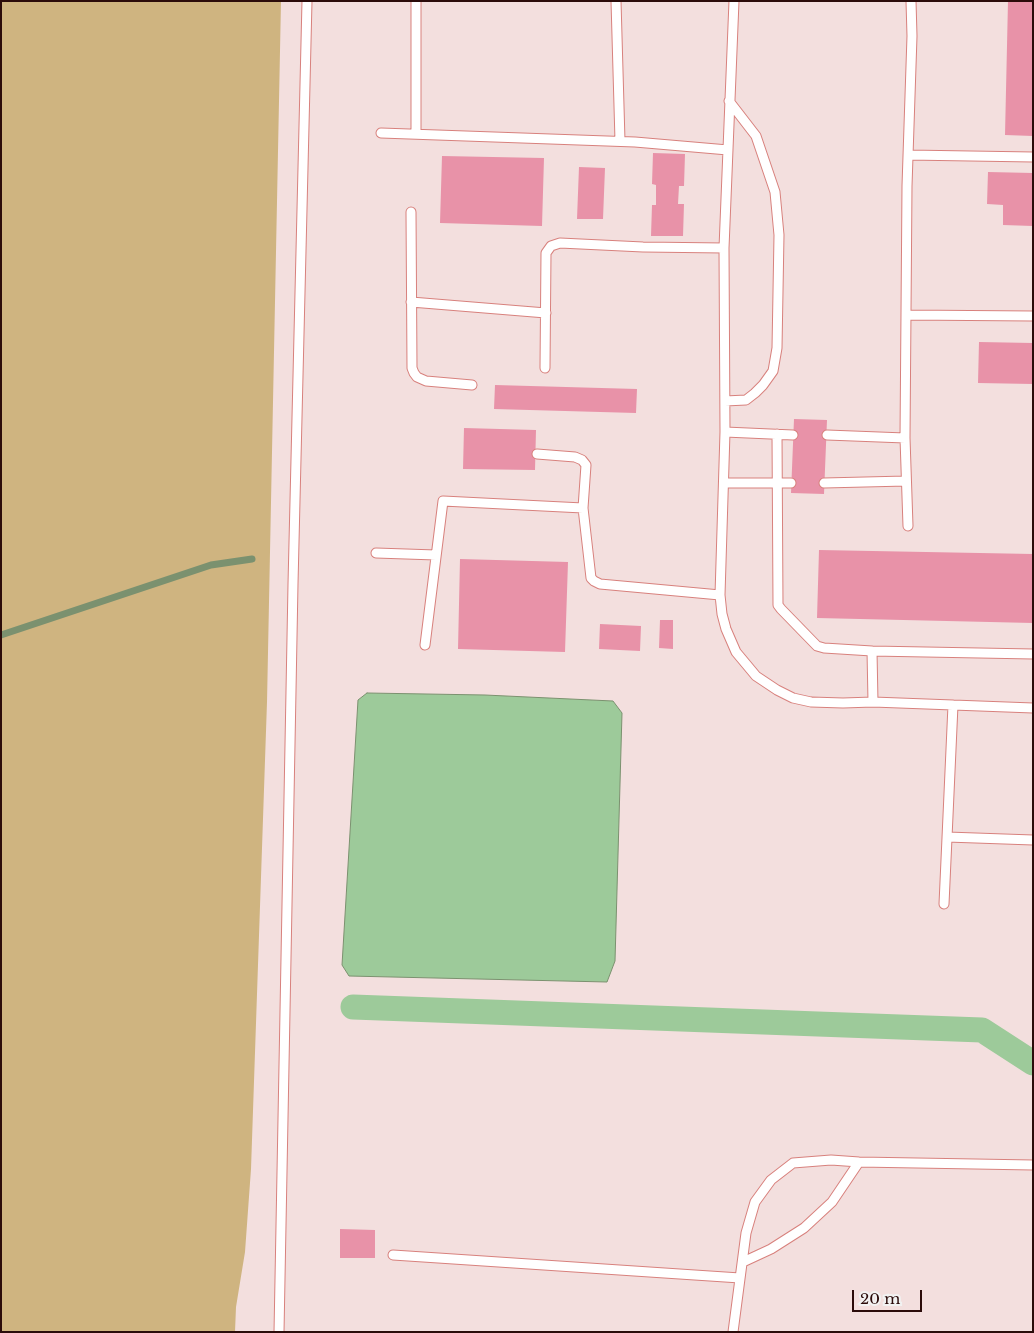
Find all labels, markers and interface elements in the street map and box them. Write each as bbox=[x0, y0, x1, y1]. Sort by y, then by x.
scale bar bbox=[854, 1280, 924, 1312]
text: 20 m bbox=[860, 1289, 900, 1308]

